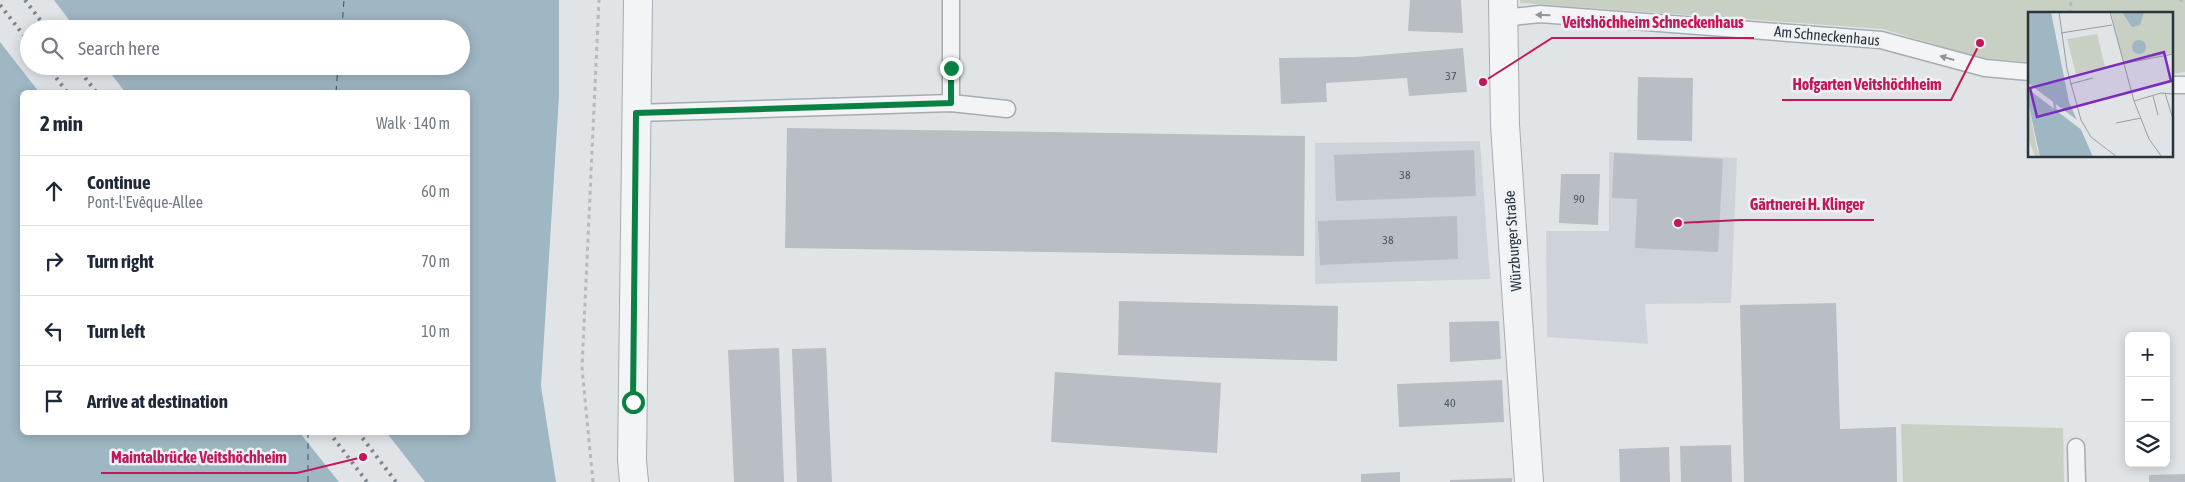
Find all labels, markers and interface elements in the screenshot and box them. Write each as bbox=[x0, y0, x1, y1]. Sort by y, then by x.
callout: Veitshöchheim Schneckenhaus bbox=[1552, 7, 1754, 38]
one-way arrow bbox=[1534, 11, 1550, 19]
inset map bbox=[2028, 12, 2172, 158]
text: Veitshöchheim Schneckenhaus bbox=[1561, 13, 1744, 31]
search box bbox=[20, 20, 470, 75]
street label: Am Schneckenhaus bbox=[1773, 22, 1881, 49]
icon: search bbox=[38, 34, 66, 62]
text: Search here bbox=[78, 37, 160, 59]
one-way arrow bbox=[1939, 53, 1954, 61]
route end bbox=[940, 57, 963, 80]
house number: 37 bbox=[1445, 69, 1457, 83]
callout: Hofgarten Veitshöchheim bbox=[1782, 69, 1951, 100]
text: Hofgarten Veitshöchheim bbox=[1792, 75, 1942, 93]
text: 2 min bbox=[40, 111, 83, 135]
text: Walk · 140 m bbox=[376, 114, 450, 132]
house number: 38 bbox=[1399, 168, 1411, 182]
text: Continue bbox=[87, 171, 151, 193]
icon: ahead bbox=[40, 177, 68, 205]
text: 60 m bbox=[421, 182, 450, 200]
callout: Gärtnerei H. Klinger bbox=[1740, 189, 1874, 220]
street label: Würzburger Straße bbox=[1500, 190, 1525, 292]
house number: 90 bbox=[1573, 192, 1585, 206]
text: Pont-l'Evêque-Allee bbox=[87, 193, 203, 211]
text: Gärtnerei H. Klinger bbox=[1750, 195, 1864, 213]
house number: 38 bbox=[1382, 233, 1394, 247]
icon: right bbox=[40, 247, 68, 275]
text: Turn right bbox=[87, 250, 154, 272]
text: 70 m bbox=[421, 252, 450, 270]
icon: left bbox=[40, 317, 68, 345]
text: Turn left bbox=[87, 320, 145, 342]
text: 10 m bbox=[421, 322, 450, 340]
map controls bbox=[2125, 332, 2170, 467]
button: + bbox=[2125, 332, 2170, 377]
button: − bbox=[2125, 377, 2170, 422]
icon: arrive bbox=[40, 387, 68, 415]
text: Arrive at destination bbox=[87, 390, 228, 412]
route start bbox=[622, 391, 645, 414]
house number: 40 bbox=[1444, 396, 1456, 410]
button: layers bbox=[2125, 422, 2170, 467]
callout: Maintalbrücke Veitshöchheim bbox=[101, 442, 297, 473]
text: Maintalbrücke Veitshöchheim bbox=[111, 448, 287, 466]

